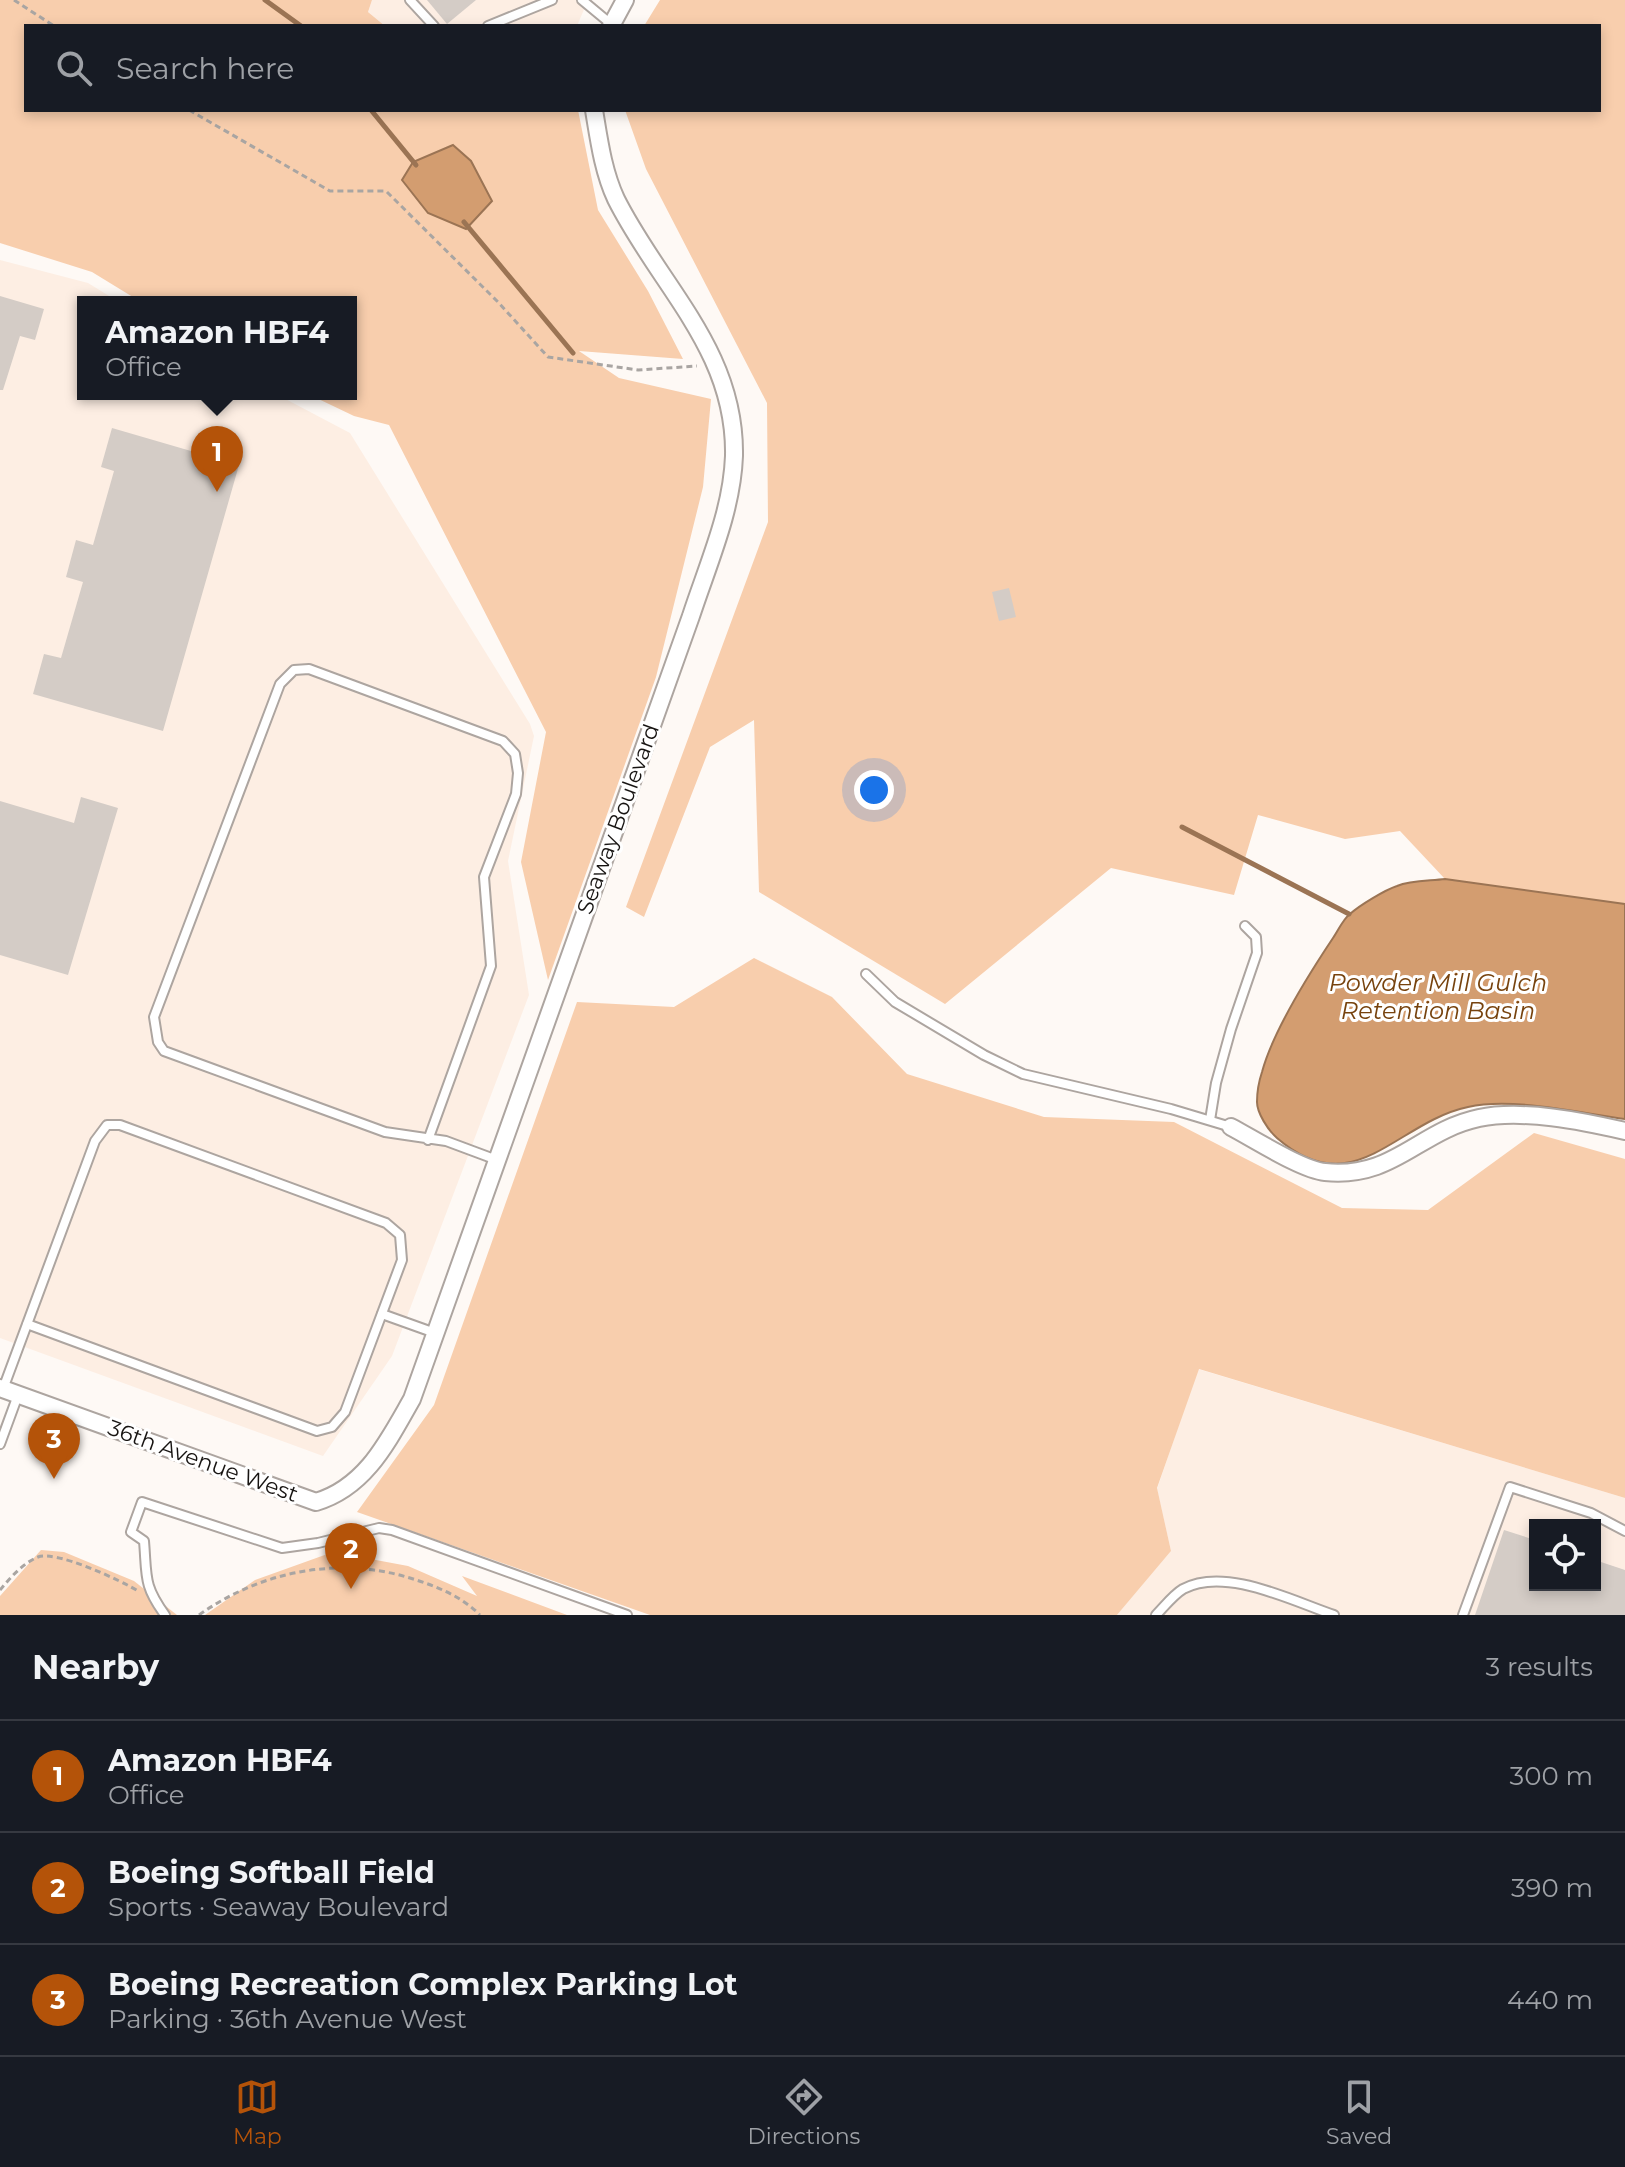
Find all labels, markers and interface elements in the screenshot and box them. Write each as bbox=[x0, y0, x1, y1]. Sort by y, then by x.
search box bbox=[24, 24, 1601, 112]
icon: search bbox=[52, 46, 96, 90]
text: Search here bbox=[116, 50, 294, 87]
popup bbox=[77, 296, 357, 400]
text: Amazon HBF4 bbox=[105, 314, 329, 351]
text: Office bbox=[105, 351, 182, 383]
pin: 1 bbox=[191, 426, 243, 492]
street label: Seaway Boulevard bbox=[571, 720, 665, 918]
your location bbox=[854, 770, 894, 810]
water label: Powder Mill Gulch Retention Basin bbox=[1329, 968, 1547, 1025]
pin: 3 bbox=[28, 1413, 80, 1479]
street label: 36th Avenue West bbox=[104, 1414, 302, 1508]
map controls bbox=[1529, 1519, 1601, 1591]
button: locate bbox=[1529, 1519, 1601, 1591]
pin: 2 bbox=[325, 1523, 377, 1589]
text: Nearby bbox=[32, 1646, 159, 1688]
text: 3 results bbox=[1486, 1651, 1593, 1683]
text: Amazon HBF4 bbox=[108, 1742, 332, 1779]
text: 1 bbox=[53, 1760, 63, 1792]
text: 300 m bbox=[1510, 1760, 1593, 1792]
text: Office bbox=[108, 1779, 185, 1811]
text: Boeing Softball Field bbox=[108, 1854, 435, 1891]
text: 2 bbox=[50, 1872, 66, 1904]
text: 390 m bbox=[1511, 1872, 1593, 1904]
text: Sports · Seaway Boulevard bbox=[108, 1891, 449, 1923]
text: Boeing Recreation Complex Parking Lot bbox=[108, 1966, 738, 2003]
text: 3 bbox=[50, 1984, 66, 2016]
text: 440 m bbox=[1507, 1984, 1593, 2016]
text: Parking · 36th Avenue West bbox=[108, 2003, 467, 2035]
tab: Map bbox=[233, 2075, 282, 2150]
tab: Directions bbox=[748, 2075, 860, 2150]
tab: Saved bbox=[1326, 2075, 1392, 2150]

